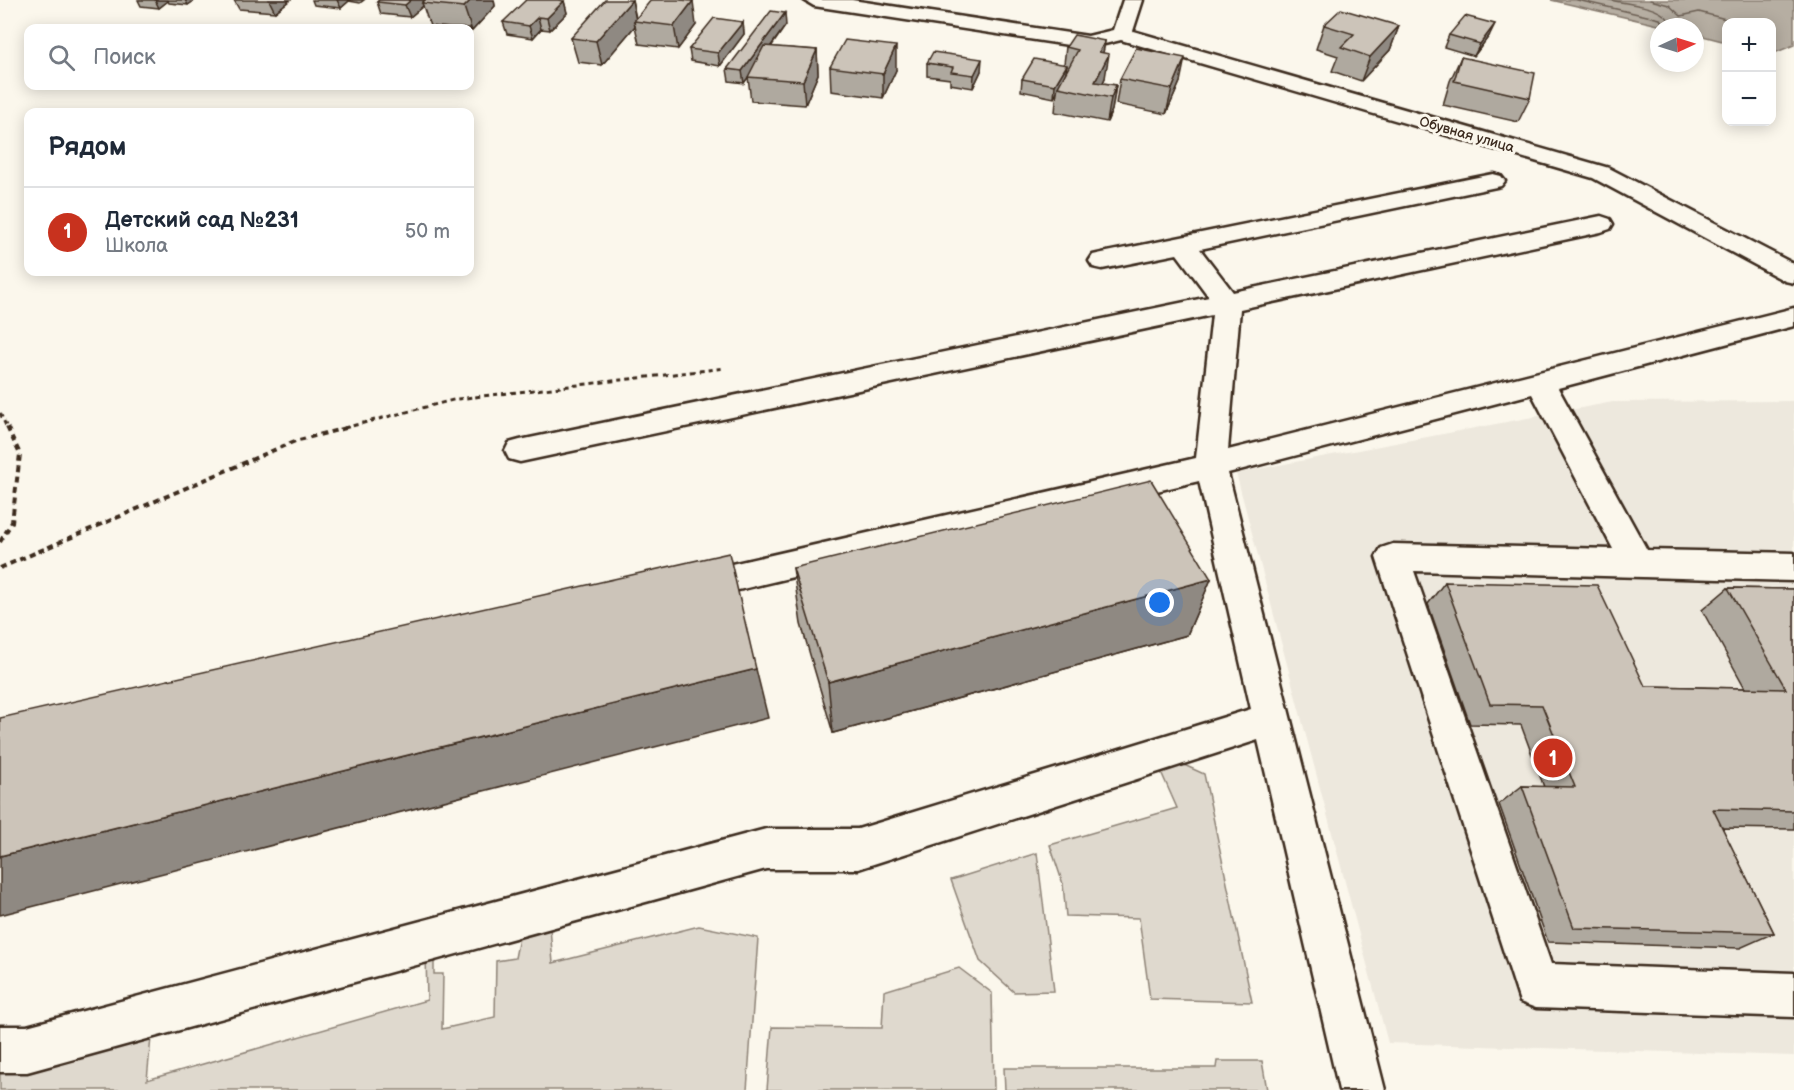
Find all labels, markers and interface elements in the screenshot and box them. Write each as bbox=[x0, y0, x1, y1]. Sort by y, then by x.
north arrow bbox=[1650, 18, 1704, 72]
map controls bbox=[1722, 18, 1776, 126]
button: + bbox=[1722, 18, 1776, 72]
search box bbox=[24, 24, 474, 90]
icon: search bbox=[45, 41, 78, 74]
text: Поиск bbox=[93, 44, 156, 71]
button: − bbox=[1722, 72, 1776, 126]
street label: Обувная улица bbox=[1417, 113, 1517, 156]
text: Рядом bbox=[48, 132, 126, 163]
text: Детский сад №231 bbox=[105, 207, 299, 234]
text: 1 bbox=[63, 220, 72, 244]
text: 50 m bbox=[405, 220, 450, 244]
text: Школа bbox=[105, 234, 168, 258]
your location bbox=[1145, 588, 1174, 617]
pin: 1 bbox=[1534, 736, 1572, 780]

